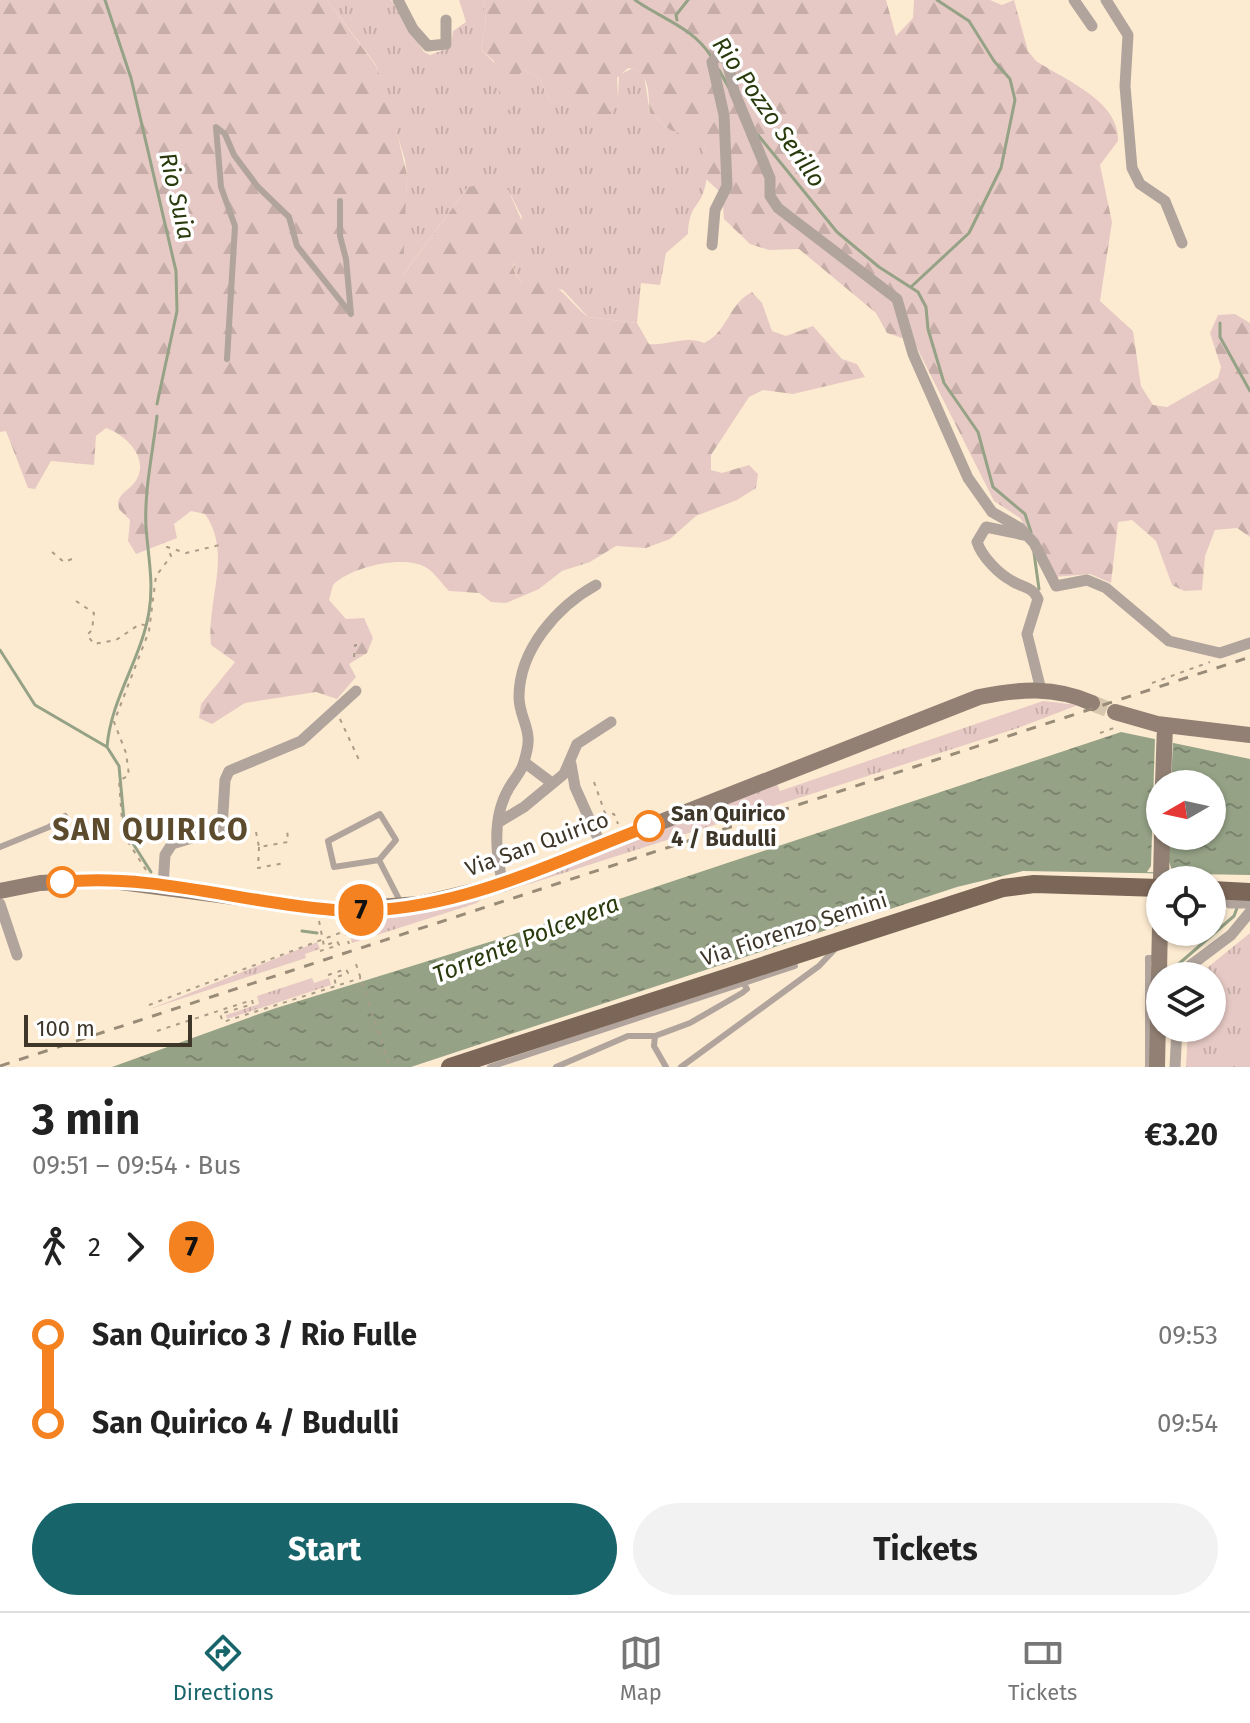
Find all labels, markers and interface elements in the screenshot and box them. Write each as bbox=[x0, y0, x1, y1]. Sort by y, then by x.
water label: Rio Pozzo Serillo bbox=[707, 31, 831, 193]
water label: Rio Suia bbox=[153, 150, 201, 242]
north arrow bbox=[1146, 770, 1226, 850]
map controls bbox=[1146, 770, 1226, 1042]
place label: San Quirico 4 / Budulli bbox=[671, 800, 786, 852]
street label: Via San Quirico bbox=[462, 806, 612, 882]
marker: San Quirico 4 / Budulli bbox=[634, 811, 664, 841]
district label: SAN QUIRICO bbox=[52, 812, 250, 848]
button: locate bbox=[1146, 866, 1226, 946]
unlabelled marker bbox=[47, 867, 77, 897]
line badge: 7 bbox=[335, 884, 387, 936]
street label: Via Fiorenzo Semini bbox=[697, 886, 891, 972]
water label: Torrente Polcevera bbox=[429, 889, 623, 989]
text: 7 bbox=[354, 893, 368, 926]
button: layers bbox=[1146, 962, 1226, 1042]
scale bar bbox=[24, 1011, 192, 1047]
text: 100 m bbox=[36, 1015, 95, 1042]
text: 3 min bbox=[32, 1093, 140, 1146]
text: €3.20 bbox=[1144, 1117, 1218, 1153]
text: 09:51 – 09:54 · Bus bbox=[32, 1150, 241, 1181]
icon: walk bbox=[32, 1225, 76, 1269]
icon: forward bbox=[113, 1225, 157, 1269]
text: 7 bbox=[185, 1230, 198, 1263]
text: 2 bbox=[88, 1232, 101, 1263]
text: San Quirico 3 / Rio Fulle bbox=[92, 1317, 417, 1353]
text: 09:53 bbox=[1158, 1320, 1218, 1351]
text: San Quirico 4 / Budulli bbox=[92, 1405, 399, 1441]
text: 09:54 bbox=[1157, 1408, 1218, 1439]
button: Start bbox=[32, 1503, 617, 1595]
button: Tickets bbox=[633, 1503, 1218, 1595]
tab: Directions bbox=[173, 1631, 274, 1706]
tab: Map bbox=[619, 1631, 663, 1706]
tab: Tickets bbox=[1008, 1631, 1077, 1706]

